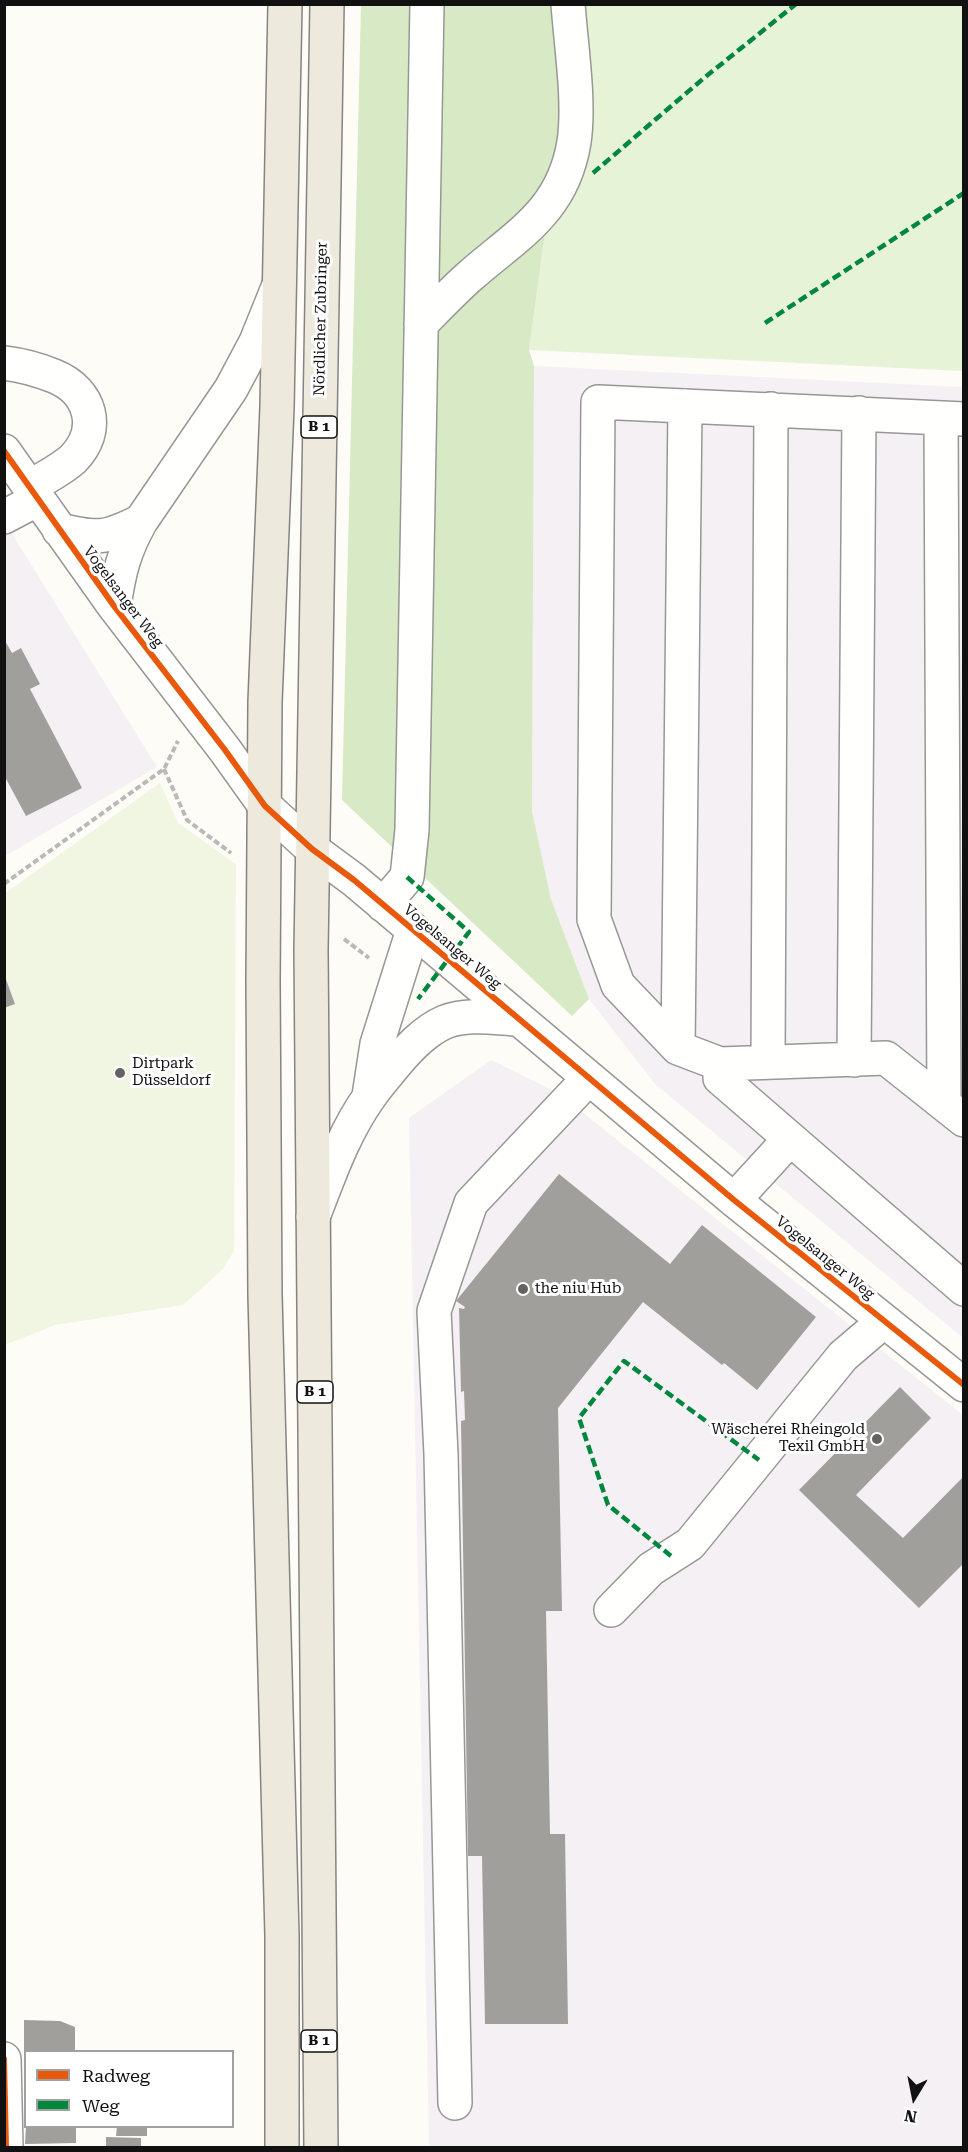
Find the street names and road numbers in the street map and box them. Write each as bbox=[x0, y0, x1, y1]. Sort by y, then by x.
street label: Nördlicher Zubringer bbox=[311, 242, 331, 396]
road number: B 1 bbox=[301, 416, 337, 438]
street label: Vogelsanger Weg bbox=[79, 543, 167, 651]
street label: Vogelsanger Weg bbox=[399, 901, 505, 993]
street label: Vogelsanger Weg bbox=[772, 1213, 878, 1303]
road number: B 1 bbox=[297, 1381, 333, 1403]
road number: B 1 bbox=[301, 2030, 337, 2052]

